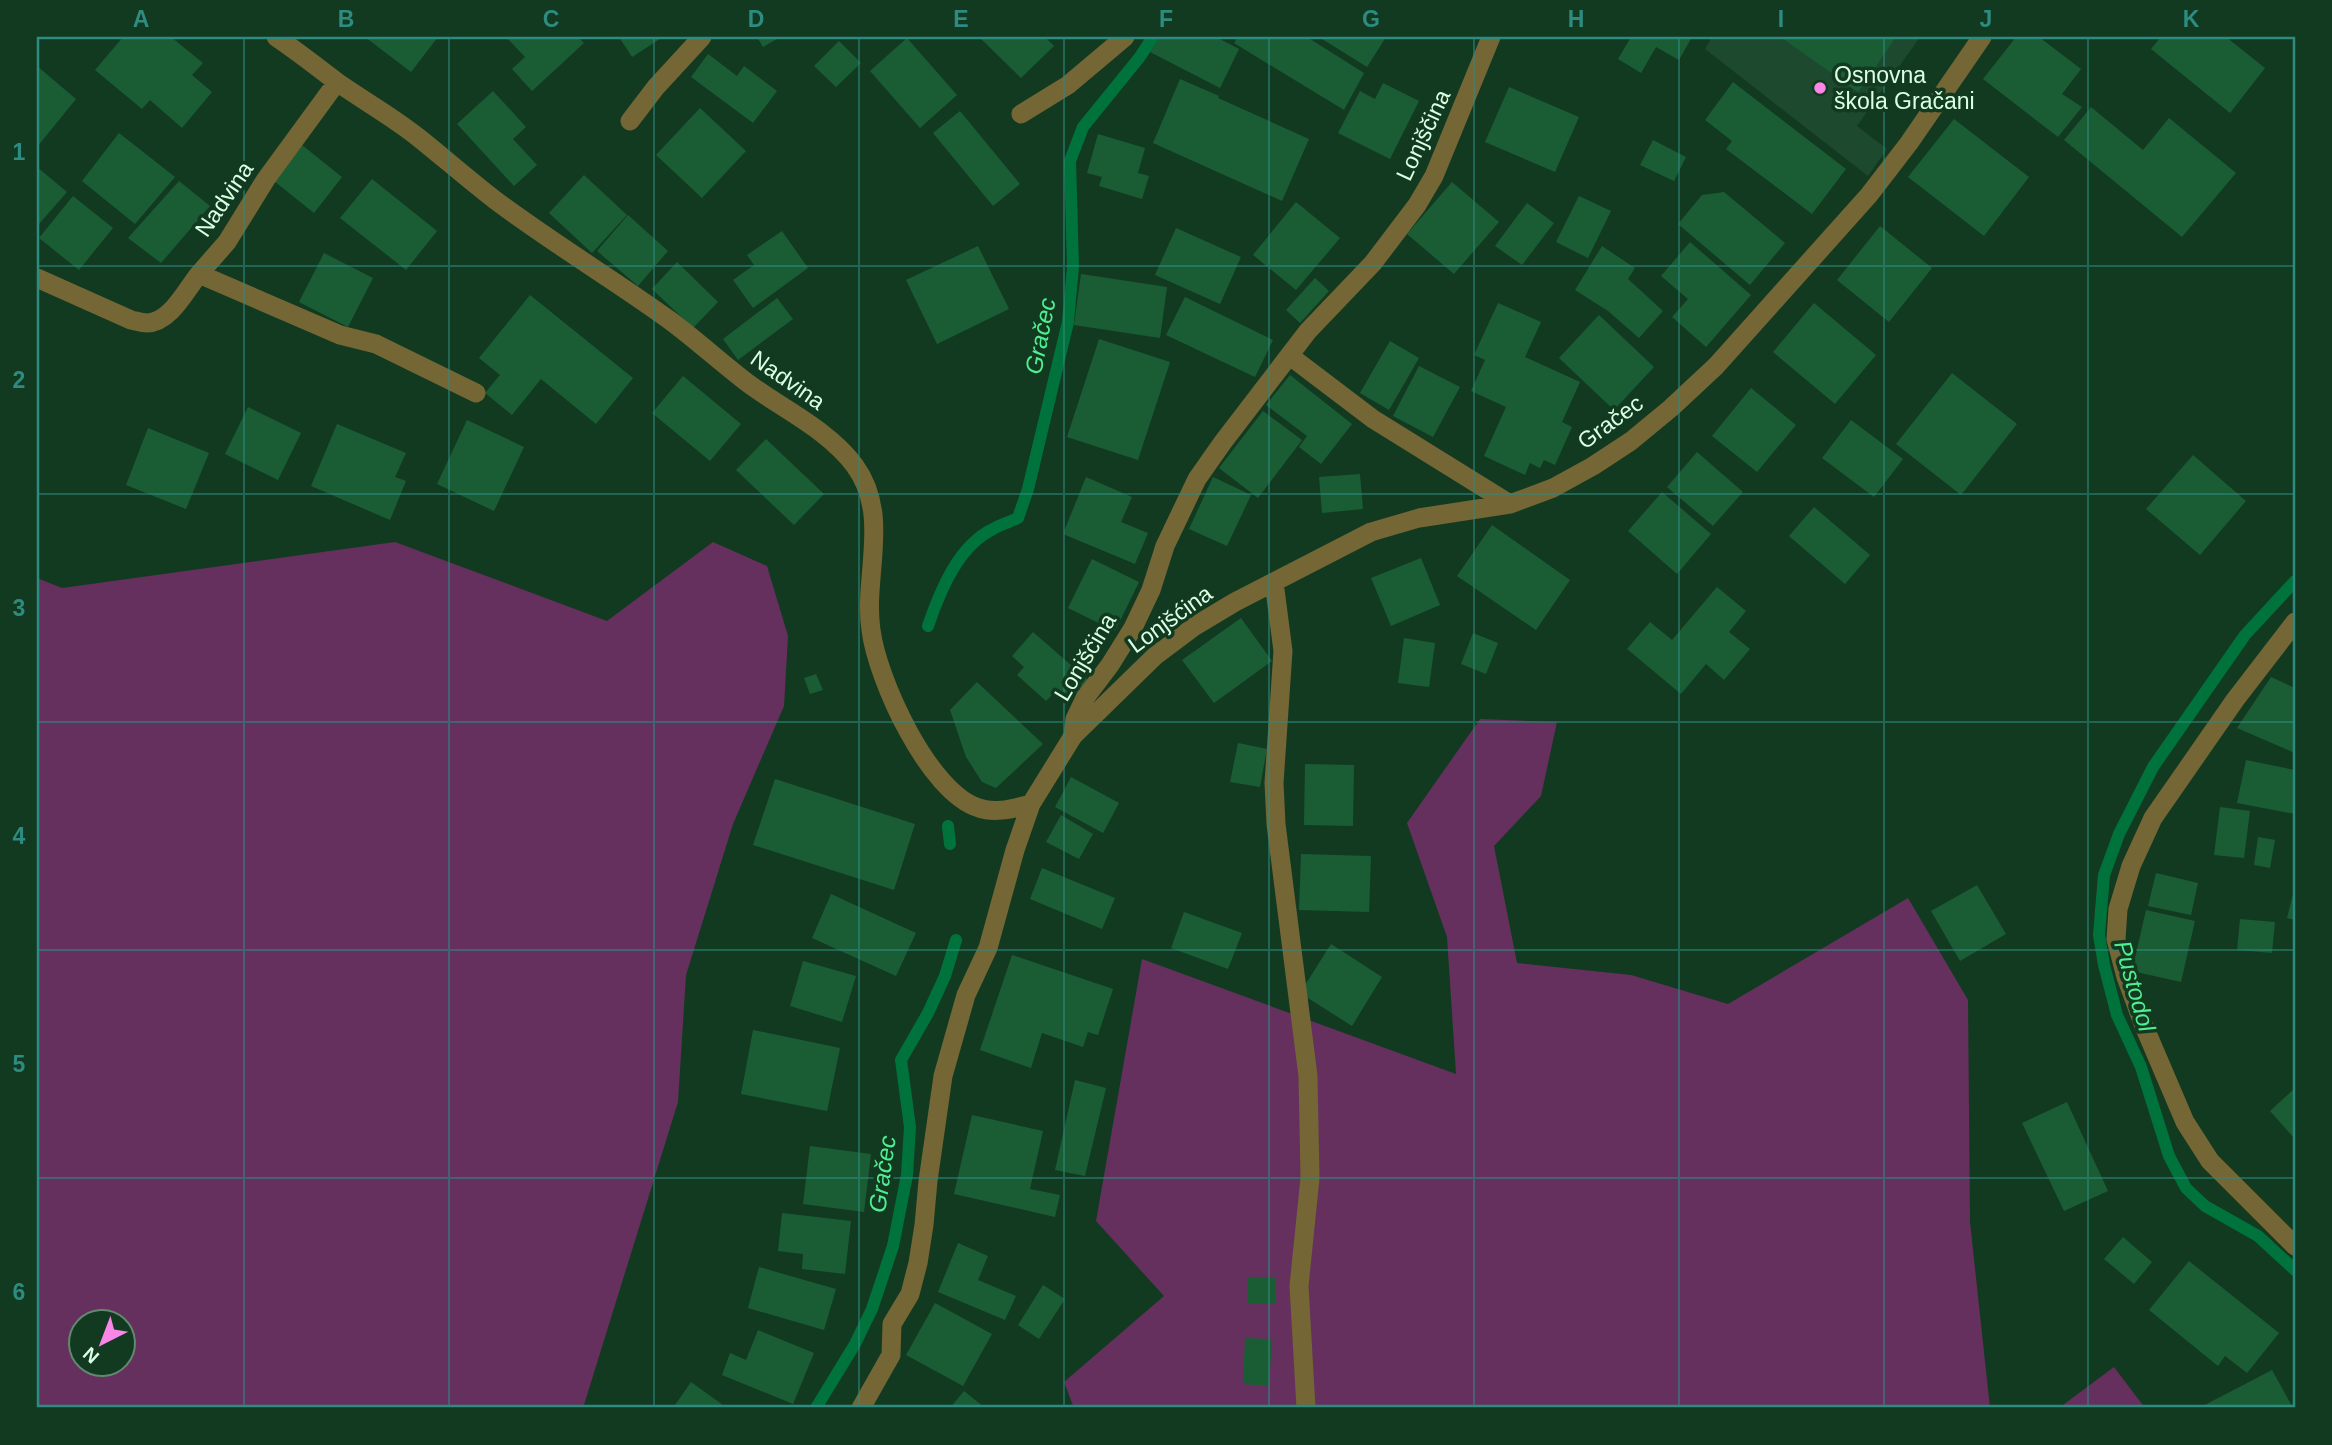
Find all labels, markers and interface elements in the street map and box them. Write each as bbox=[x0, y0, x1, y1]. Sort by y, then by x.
text: A bbox=[133, 6, 149, 32]
text: B bbox=[338, 6, 354, 32]
text: C bbox=[543, 6, 559, 32]
text: D bbox=[748, 6, 764, 32]
text: E bbox=[953, 6, 969, 32]
text: F bbox=[1159, 6, 1173, 32]
text: G bbox=[1362, 6, 1380, 32]
text: H bbox=[1568, 6, 1584, 32]
text: I bbox=[1778, 6, 1784, 32]
text: J bbox=[1980, 6, 1992, 32]
text: K bbox=[2183, 6, 2200, 32]
place label: Osnovna škola Gračani bbox=[1834, 62, 1975, 114]
marker: Osnovna škola Gračani bbox=[1812, 80, 1828, 96]
street label: Lonjščina bbox=[1391, 85, 1455, 185]
text: 1 bbox=[13, 139, 26, 165]
street label: Nadvina bbox=[190, 157, 258, 241]
water label: Gračec bbox=[1019, 295, 1061, 377]
street label: Nadvina bbox=[746, 345, 830, 415]
text: 2 bbox=[13, 367, 25, 393]
street label: Gračec bbox=[1572, 390, 1648, 454]
street label: Lonjšćina bbox=[1123, 580, 1217, 658]
text: 3 bbox=[13, 595, 25, 621]
street label: Lonjščina bbox=[1049, 608, 1121, 705]
text: 4 bbox=[13, 823, 26, 849]
water label: Pustodol bbox=[2109, 937, 2161, 1035]
text: 5 bbox=[13, 1051, 26, 1077]
water label: Gračec bbox=[863, 1134, 901, 1214]
text: 6 bbox=[13, 1279, 25, 1305]
north arrow bbox=[66, 1308, 136, 1378]
text: N bbox=[79, 1343, 103, 1368]

